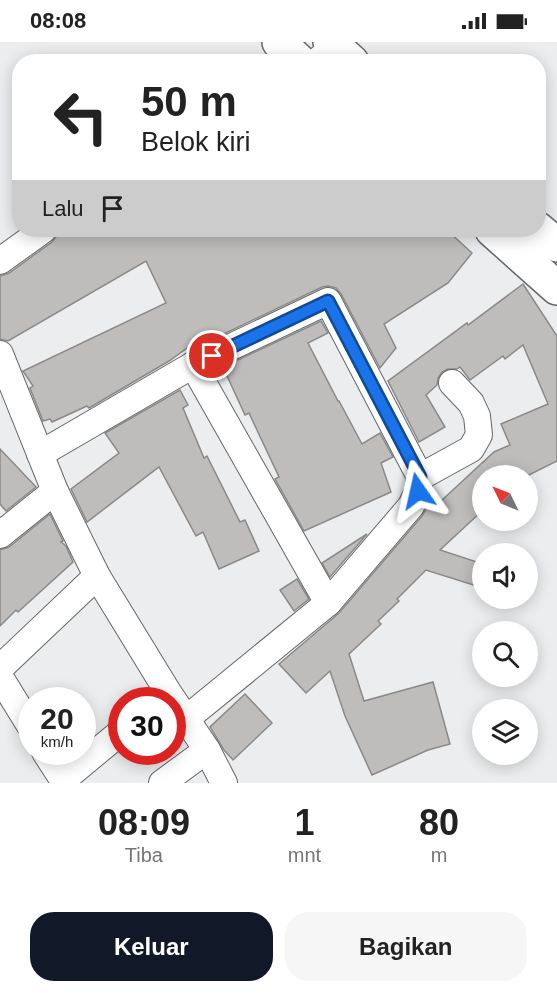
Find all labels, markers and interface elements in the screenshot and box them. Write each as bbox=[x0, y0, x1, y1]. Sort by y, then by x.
text: 08:08 bbox=[30, 8, 86, 33]
icon: left bbox=[42, 78, 120, 156]
text: 50 m bbox=[141, 78, 237, 125]
text: Belok kiri bbox=[141, 127, 251, 157]
icon: arrive bbox=[96, 192, 129, 225]
text: Lalu bbox=[42, 196, 84, 221]
pin bbox=[186, 330, 237, 381]
icon: arrive bbox=[195, 339, 228, 372]
position arrow bbox=[386, 459, 450, 523]
north arrow bbox=[472, 465, 538, 531]
map controls bbox=[472, 465, 538, 765]
button: sound bbox=[472, 543, 538, 609]
button: search bbox=[472, 621, 538, 687]
speed limit sign: 30 bbox=[108, 687, 186, 765]
button: layers bbox=[472, 699, 538, 765]
text: 20 bbox=[40, 702, 74, 735]
text: km/h bbox=[41, 733, 73, 750]
text: 08:09 bbox=[98, 802, 190, 843]
text: 1 bbox=[294, 802, 315, 843]
text: 80 bbox=[419, 802, 459, 843]
text: Tiba bbox=[125, 844, 163, 866]
text: mnt bbox=[288, 844, 321, 866]
text: m bbox=[431, 844, 447, 866]
button: Keluar bbox=[30, 912, 273, 981]
button: Bagikan bbox=[285, 912, 527, 981]

